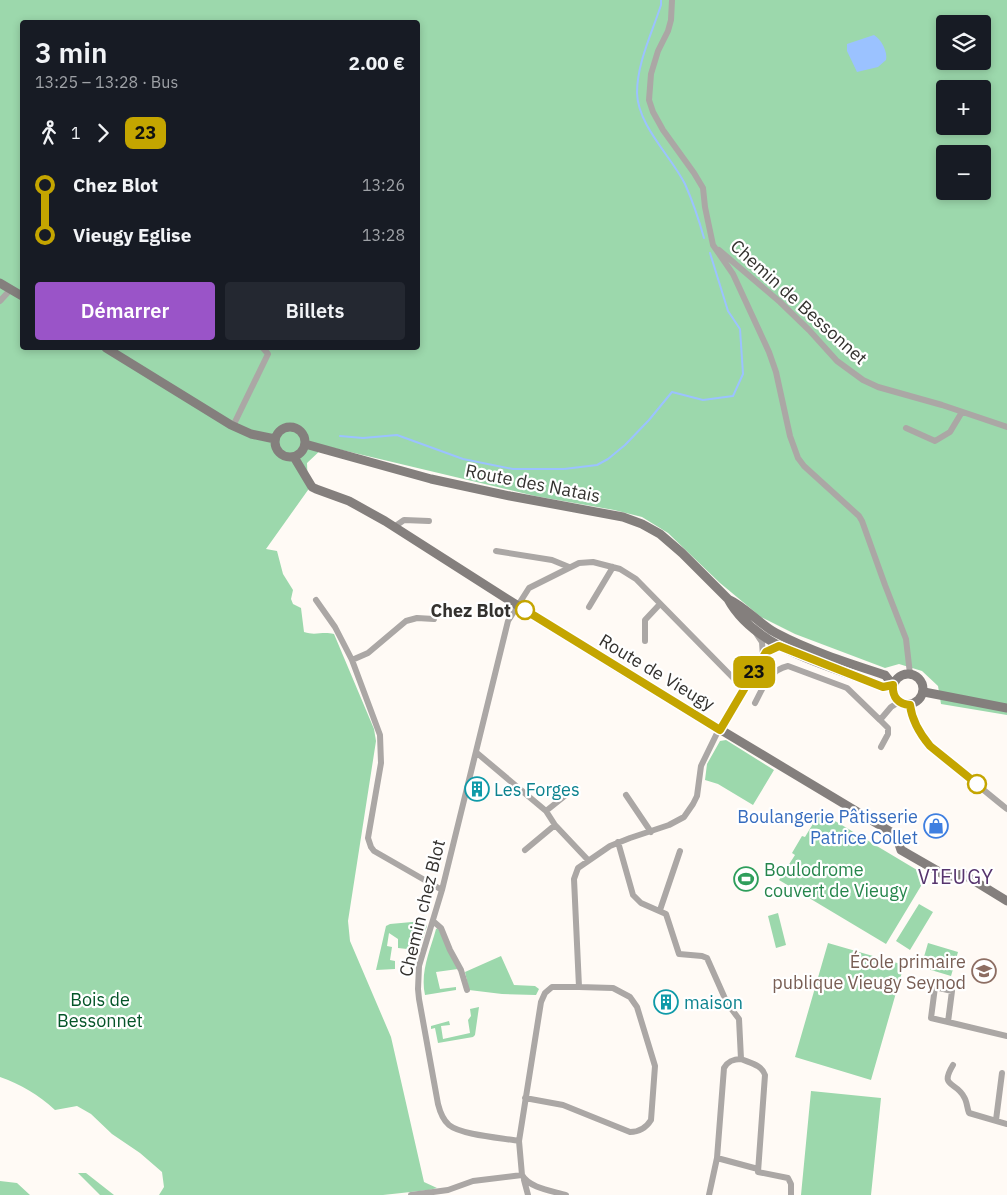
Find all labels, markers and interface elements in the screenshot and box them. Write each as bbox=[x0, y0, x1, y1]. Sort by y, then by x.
map controls bbox=[936, 15, 991, 200]
button: layers bbox=[936, 15, 991, 70]
text: 3 min bbox=[35, 34, 107, 71]
text: 2.00 € bbox=[349, 51, 405, 75]
text: 13:25 – 13:28 · Bus bbox=[35, 72, 178, 92]
button: + bbox=[936, 80, 991, 135]
icon: walk bbox=[35, 119, 63, 147]
icon: forward bbox=[89, 119, 117, 147]
text: 23 bbox=[135, 121, 156, 144]
text: 1 bbox=[71, 123, 81, 143]
button: − bbox=[936, 145, 991, 200]
text: Chez Blot bbox=[73, 173, 158, 197]
text: 13:26 bbox=[362, 175, 405, 195]
text: Vieugy Eglise bbox=[73, 223, 191, 247]
text: 13:28 bbox=[362, 225, 405, 245]
street label: Chemin de Bessonnet bbox=[726, 234, 872, 370]
button: Démarrer bbox=[35, 282, 215, 340]
button: Billets bbox=[225, 282, 405, 340]
street label: Route des Natais bbox=[464, 459, 602, 507]
place label: Chez Blot bbox=[431, 599, 511, 622]
marker: Chez Blot bbox=[515, 600, 535, 620]
street label: Route de Vieugy bbox=[595, 628, 719, 716]
line badge: 23 bbox=[732, 656, 776, 688]
text: 23 bbox=[743, 660, 765, 683]
unlabelled marker bbox=[967, 774, 987, 794]
building icon: Les Forges bbox=[464, 776, 490, 802]
place label: Les Forges bbox=[494, 778, 580, 801]
place label: Boulangerie Pâtisserie Patrice Collet bbox=[737, 805, 918, 849]
shop icon: Boulangerie Pâtisserie Patrice Collet bbox=[923, 813, 949, 839]
street label: Chemin chez Blot bbox=[394, 837, 450, 979]
place label: Boulodrome couvert de Vieugy bbox=[764, 858, 908, 902]
district label: VIEUGY bbox=[918, 863, 994, 890]
sports icon: Boulodrome couvert de Vieugy bbox=[733, 866, 759, 892]
place label: École primaire publique Vieugy Seynod bbox=[772, 950, 966, 994]
school or university icon: École primaire publique Vieugy Seynod bbox=[971, 958, 997, 984]
park label: Bois de Bessonnet bbox=[57, 988, 143, 1032]
building icon: maison bbox=[653, 989, 679, 1015]
place label: maison bbox=[684, 991, 743, 1014]

